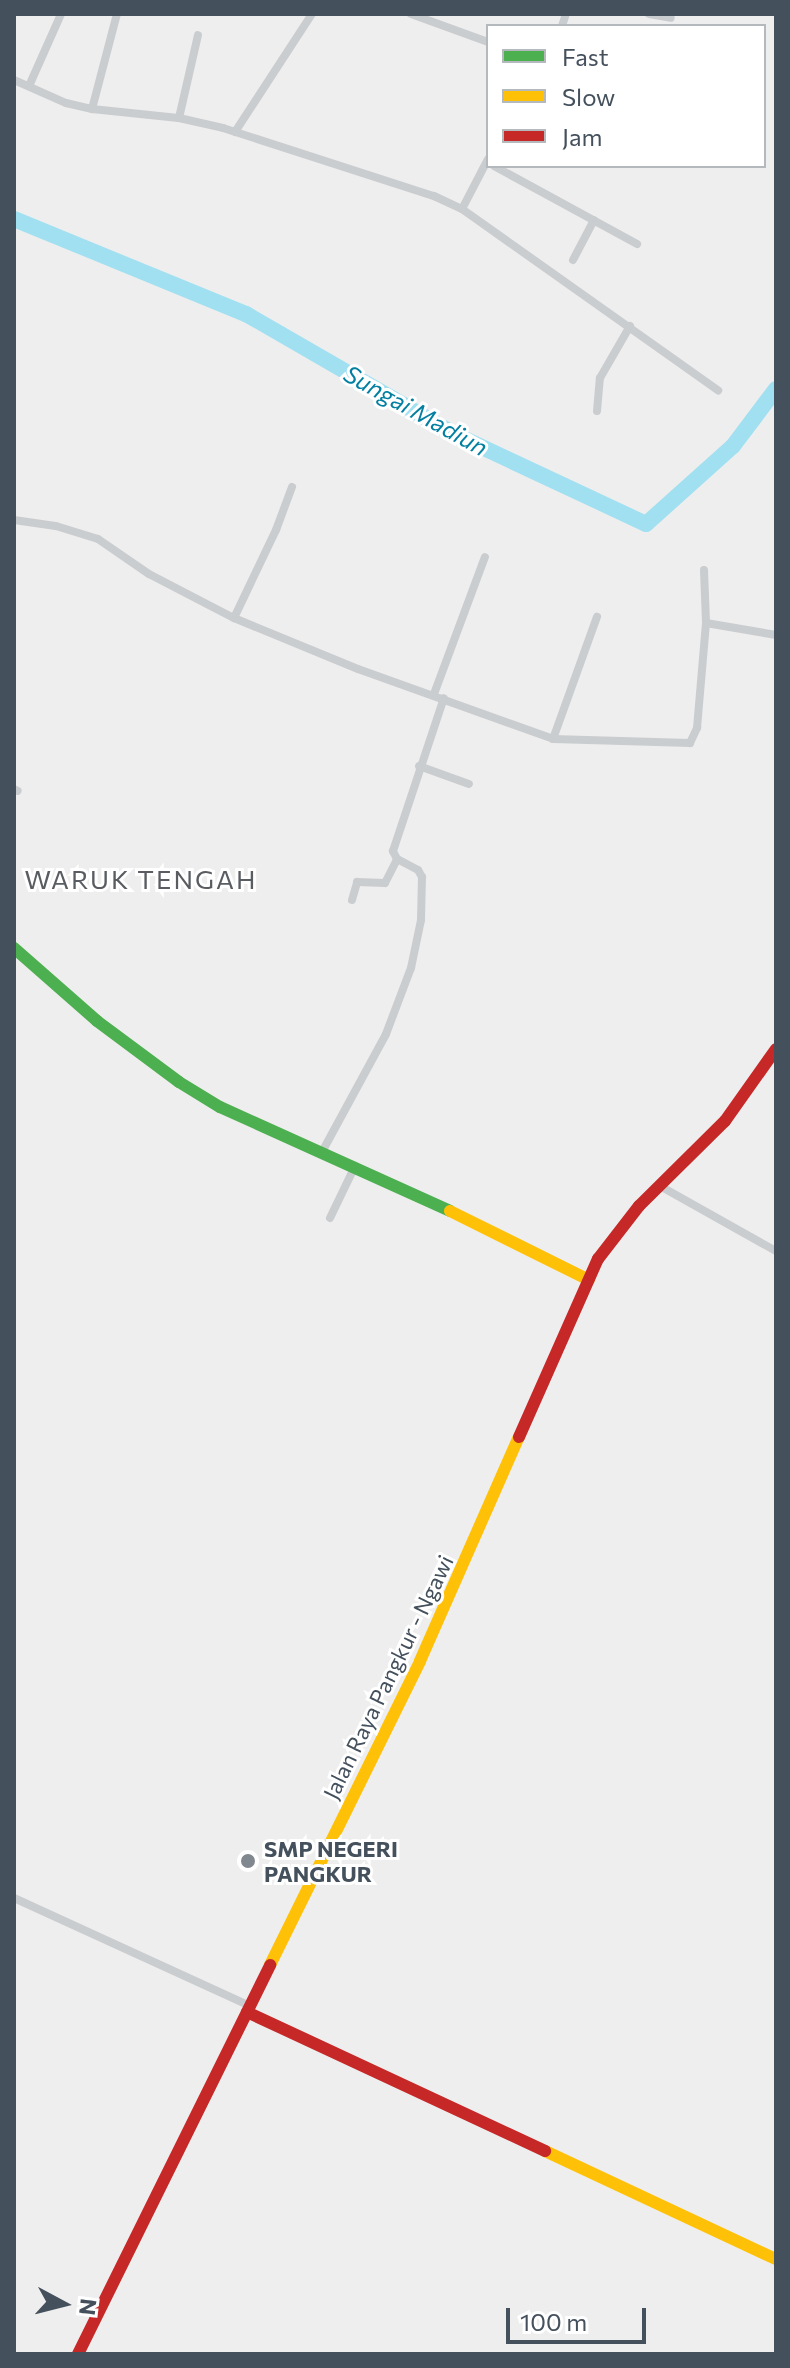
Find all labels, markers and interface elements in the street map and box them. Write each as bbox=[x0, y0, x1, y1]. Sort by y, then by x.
legend bbox=[486, 24, 766, 168]
text: Fast bbox=[562, 42, 609, 71]
text: Slow bbox=[562, 82, 615, 111]
text: Jam bbox=[562, 122, 602, 151]
water label: Sungai Madiun bbox=[339, 359, 493, 461]
district label: WARUK TENGAH bbox=[24, 863, 258, 895]
street label: Jalan Raya Pangkur - Ngawi bbox=[317, 1551, 459, 1803]
place label: SMP NEGERI PANGKUR bbox=[264, 1835, 398, 1886]
marker: SMP NEGERI PANGKUR bbox=[239, 1852, 257, 1870]
north arrow bbox=[24, 2264, 104, 2344]
scale bar bbox=[510, 2292, 650, 2342]
text: N bbox=[74, 2297, 103, 2317]
text: 100 m bbox=[520, 2307, 587, 2336]

